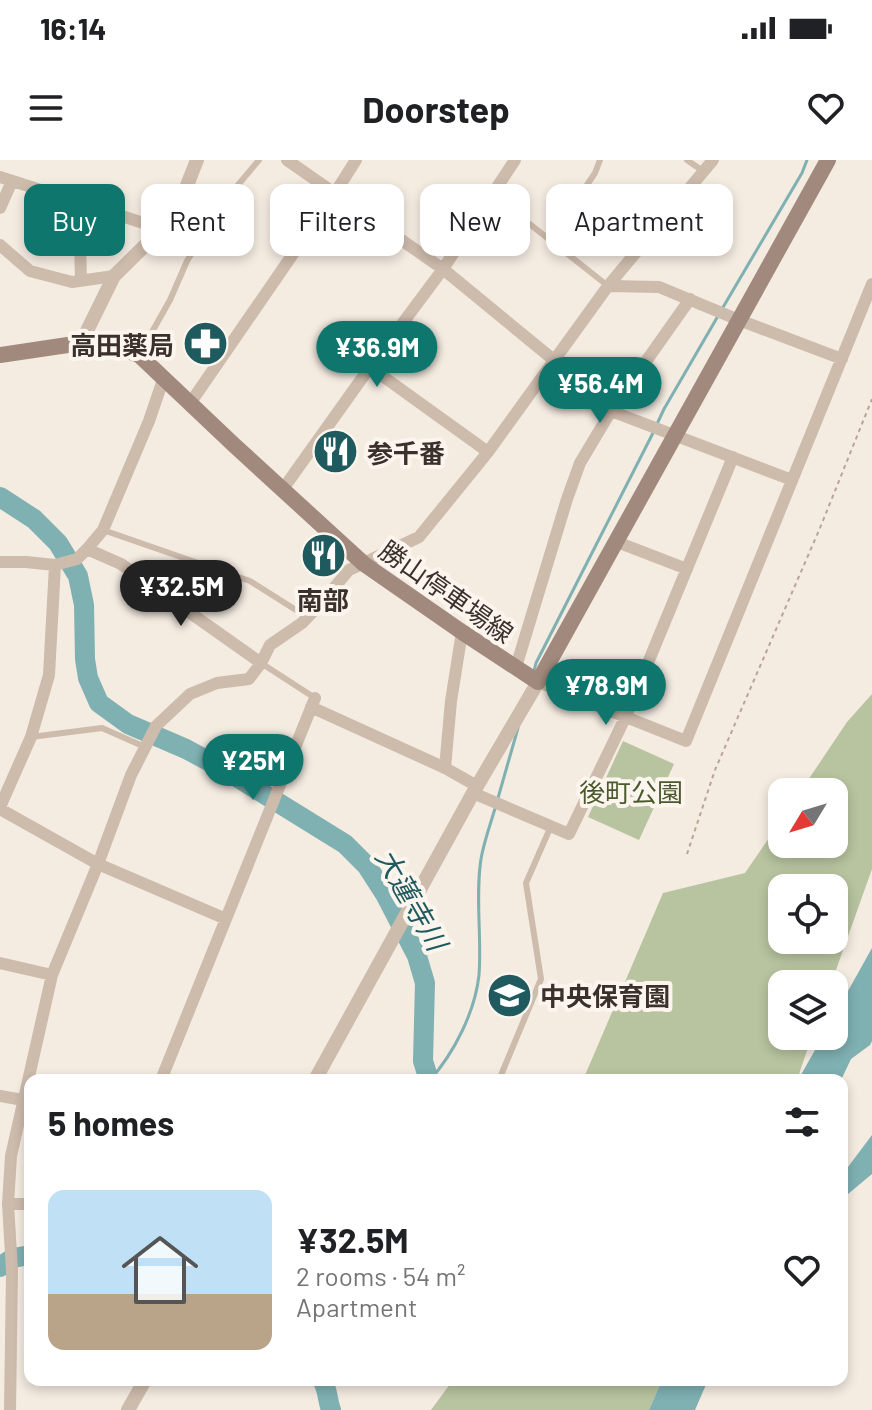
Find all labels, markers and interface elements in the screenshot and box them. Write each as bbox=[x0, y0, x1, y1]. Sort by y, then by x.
text: 16:14 bbox=[40, 10, 106, 46]
icon: menu bbox=[24, 86, 68, 130]
icon: heart bbox=[804, 86, 848, 130]
text: Doorstep bbox=[362, 87, 510, 130]
chip: Buy bbox=[24, 184, 125, 256]
chip: Rent bbox=[141, 184, 254, 256]
chip: Filters bbox=[270, 184, 404, 256]
chip: New bbox=[420, 184, 530, 256]
chip: Apartment bbox=[546, 184, 733, 256]
pharmacy icon: 高田薬局 bbox=[181, 320, 229, 368]
pin: ¥36.9M bbox=[312, 321, 442, 389]
place label: 高田薬局 bbox=[70, 329, 174, 360]
text: ¥36.9M bbox=[334, 331, 420, 362]
pin: ¥56.4M bbox=[535, 357, 665, 425]
text: ¥56.4M bbox=[556, 367, 644, 398]
restaurant icon: 参千番 bbox=[312, 428, 360, 476]
place label: 参千番 bbox=[367, 437, 445, 468]
restaurant icon: 南部 bbox=[299, 532, 347, 580]
street label: 勝山停車場線 bbox=[374, 534, 520, 648]
pin: ¥32.5M bbox=[116, 560, 246, 628]
text: ¥32.5M bbox=[138, 570, 224, 601]
place label: 南部 bbox=[297, 584, 349, 615]
pin: ¥78.9M bbox=[541, 659, 671, 727]
text: ¥78.9M bbox=[564, 669, 648, 700]
pin: ¥25M bbox=[206, 734, 300, 802]
text: ¥25M bbox=[220, 744, 286, 775]
park label: 後町公園 bbox=[579, 776, 683, 807]
north arrow bbox=[768, 778, 848, 858]
map controls bbox=[768, 778, 848, 1050]
water label: 大蓮寺川 bbox=[369, 842, 456, 959]
button: locate bbox=[768, 874, 848, 954]
button: layers bbox=[768, 970, 848, 1050]
school or university icon: 中央保育園 bbox=[485, 971, 533, 1019]
place label: 中央保育園 bbox=[540, 980, 670, 1011]
icon: filters bbox=[780, 1100, 824, 1144]
text: 5 homes bbox=[48, 1102, 174, 1143]
text: ¥32.5M bbox=[296, 1219, 409, 1260]
icon: home bbox=[112, 1222, 208, 1318]
icon: heart bbox=[780, 1248, 824, 1292]
text: 2 rooms · 54 m² bbox=[296, 1260, 466, 1291]
text: Apartment bbox=[296, 1291, 417, 1322]

